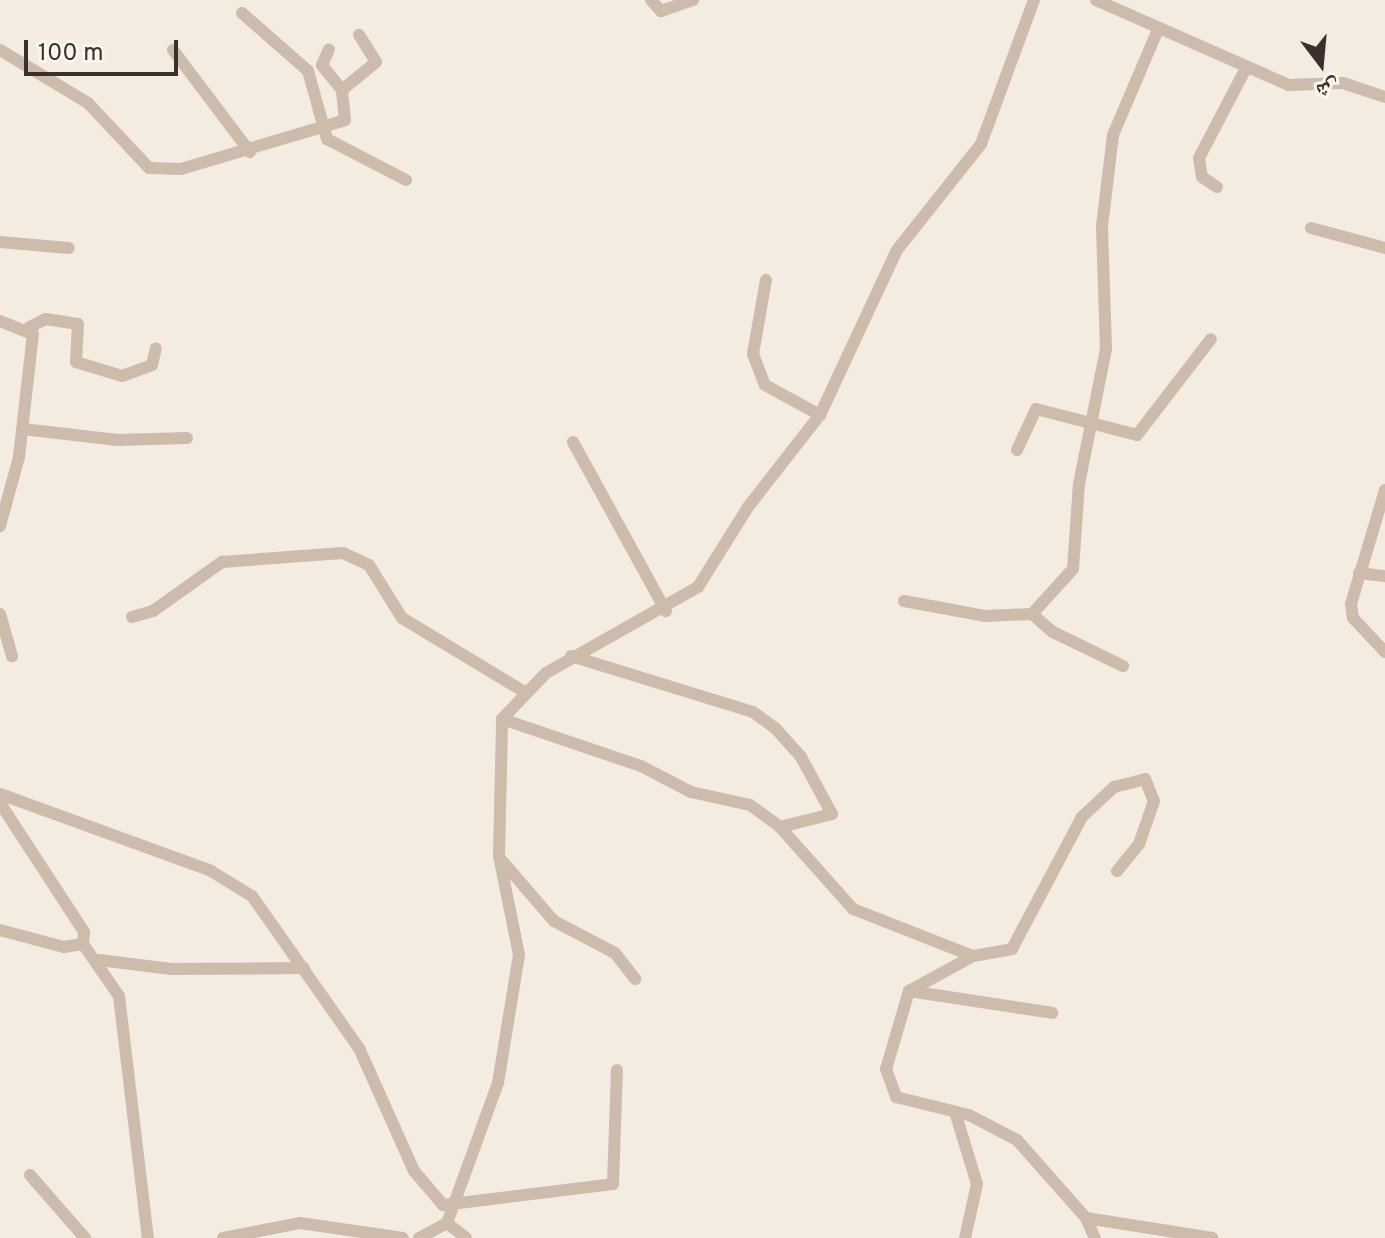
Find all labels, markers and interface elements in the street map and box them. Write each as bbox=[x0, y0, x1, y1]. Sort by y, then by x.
scale bar bbox=[28, 24, 182, 74]
north arrow bbox=[1281, 24, 1361, 104]
text: 100 m bbox=[38, 39, 104, 69]
text: ش bbox=[1313, 71, 1343, 104]

